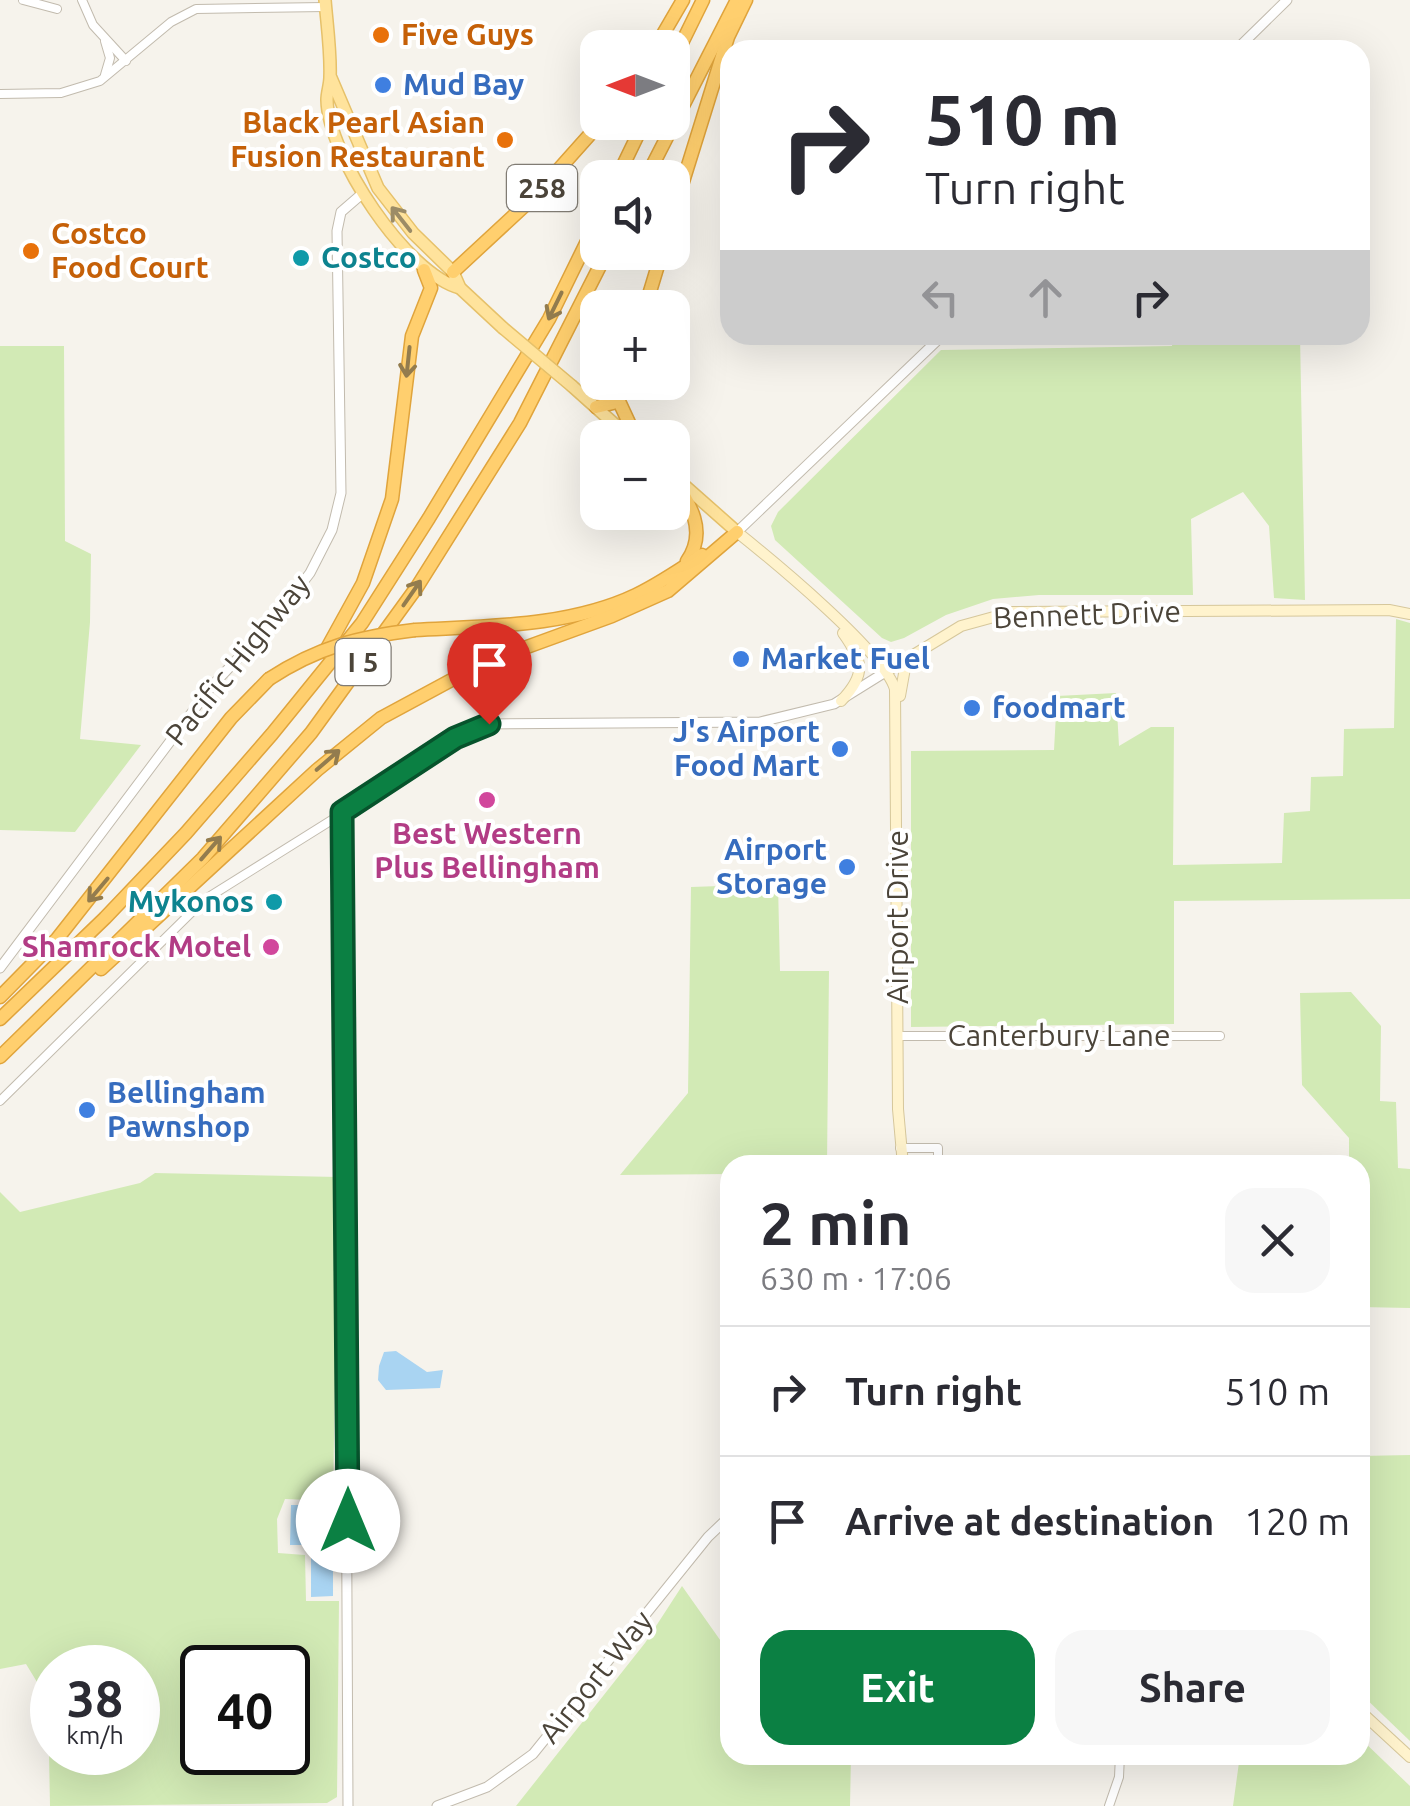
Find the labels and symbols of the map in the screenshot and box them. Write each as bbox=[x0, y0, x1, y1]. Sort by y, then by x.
place label: Five Guys bbox=[401, 17, 534, 51]
marker: Five Guys bbox=[370, 24, 392, 46]
north arrow bbox=[580, 30, 690, 140]
place label: Mud Bay bbox=[403, 67, 524, 101]
marker: Mud Bay bbox=[372, 74, 394, 96]
place label: Black Pearl Asian Fusion Restaurant bbox=[230, 105, 485, 173]
marker: Black Pearl Asian Fusion Restaurant bbox=[494, 129, 516, 151]
road number: 258 bbox=[507, 165, 577, 211]
one-way arrow bbox=[390, 206, 412, 232]
place label: Costco Food Court bbox=[51, 216, 209, 284]
marker: Costco Food Court bbox=[20, 240, 42, 262]
place label: Costco bbox=[321, 240, 417, 274]
marker: Costco bbox=[290, 247, 312, 269]
one-way arrow bbox=[545, 291, 564, 321]
one-way arrow bbox=[399, 345, 418, 377]
street label: Pacific Highway bbox=[158, 567, 316, 751]
one-way arrow bbox=[401, 580, 422, 608]
street label: Bennett Drive bbox=[993, 594, 1181, 634]
pin bbox=[447, 622, 532, 725]
road number: I 5 bbox=[336, 639, 390, 685]
place label: Market Fuel bbox=[761, 641, 930, 675]
marker: Market Fuel bbox=[730, 648, 752, 670]
place label: foodmart bbox=[992, 690, 1126, 724]
marker: foodmart bbox=[961, 697, 983, 719]
place label: J's Airport Food Mart bbox=[673, 714, 820, 782]
marker: J's Airport Food Mart bbox=[829, 738, 851, 760]
one-way arrow bbox=[315, 750, 341, 772]
marker: Best Western Plus Bellingham bbox=[476, 789, 498, 811]
place label: Best Western Plus Bellingham bbox=[374, 816, 600, 884]
street label: Airport Drive bbox=[880, 830, 914, 1004]
place label: Airport Storage bbox=[716, 832, 827, 900]
one-way arrow bbox=[200, 836, 222, 862]
marker: Airport Storage bbox=[836, 856, 858, 878]
one-way arrow bbox=[87, 877, 109, 903]
place label: Mykonos bbox=[128, 884, 254, 918]
marker: Mykonos bbox=[263, 891, 285, 913]
place label: Shamrock Motel bbox=[22, 929, 251, 963]
marker: Shamrock Motel bbox=[260, 936, 282, 958]
street label: Canterbury Lane bbox=[947, 1018, 1171, 1052]
place label: Bellingham Pawnshop bbox=[107, 1075, 266, 1143]
marker: Bellingham Pawnshop bbox=[76, 1099, 98, 1121]
position arrow bbox=[296, 1469, 400, 1573]
street label: Airport Way bbox=[532, 1603, 659, 1749]
speed limit sign: 40 bbox=[180, 1645, 310, 1775]

